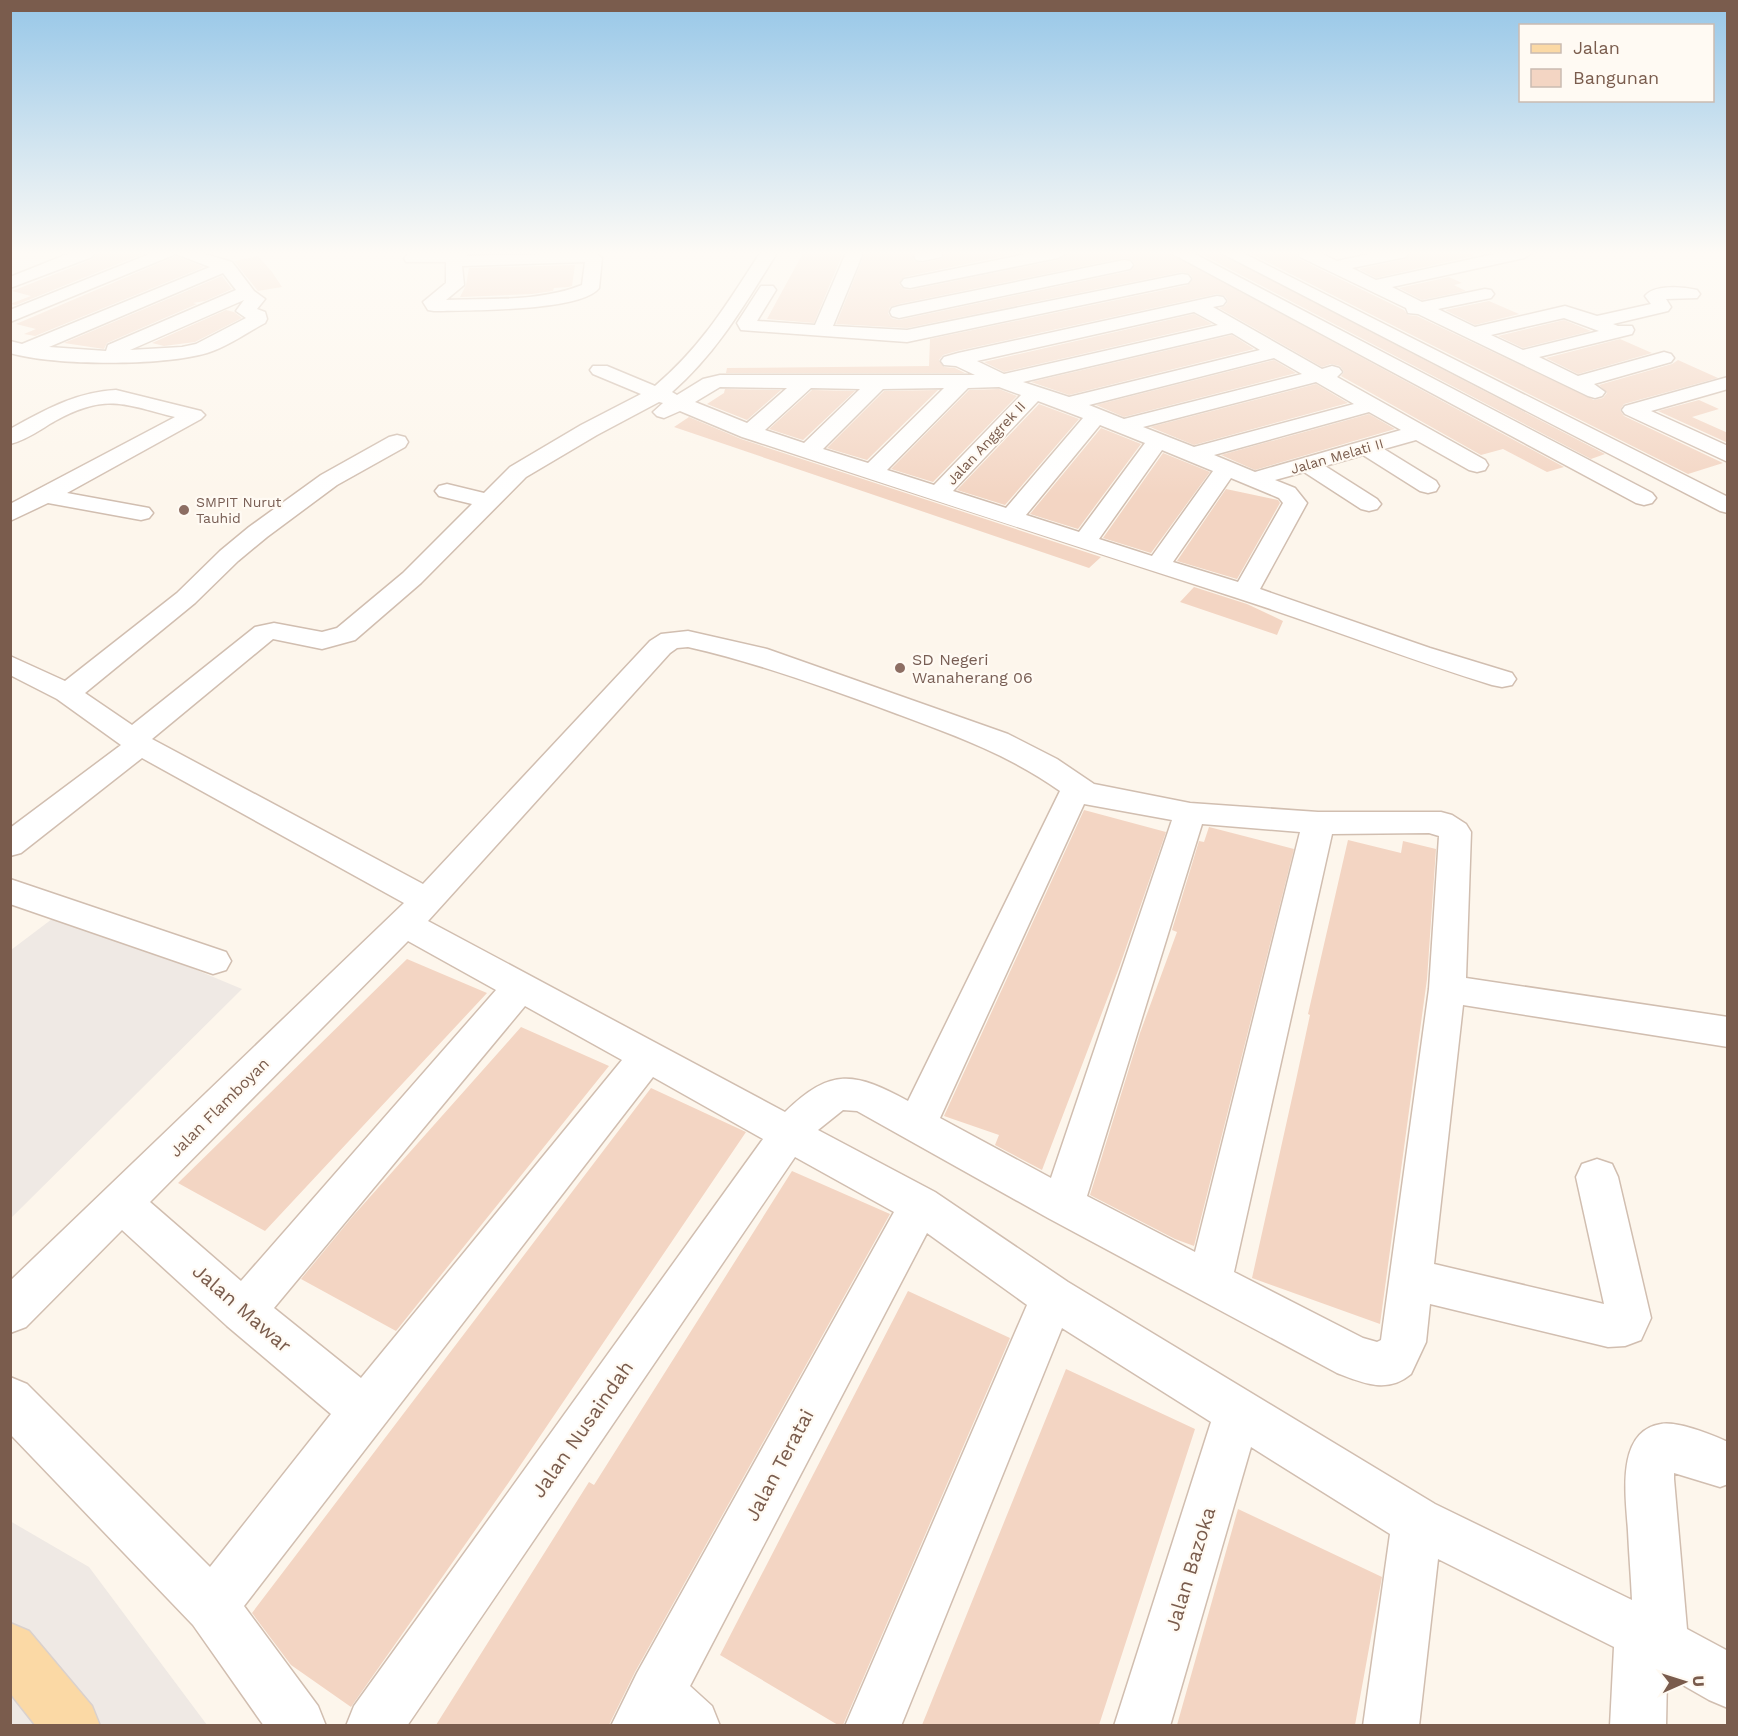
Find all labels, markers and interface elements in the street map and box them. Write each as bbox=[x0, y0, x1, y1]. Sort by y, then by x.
legend bbox=[1519, 24, 1714, 102]
text: Jalan bbox=[1573, 37, 1620, 58]
text: Bangunan bbox=[1573, 67, 1659, 88]
street label: Jalan Anggrek II bbox=[943, 398, 1029, 488]
street label: Jalan Melati II bbox=[1289, 435, 1385, 477]
place label: SMPIT Nurut Tauhid bbox=[196, 494, 282, 526]
marker: SMPIT Nurut Tauhid bbox=[177, 503, 191, 517]
place label: SD Negeri Wanaherang 06 bbox=[912, 650, 1033, 687]
marker: SD Negeri Wanaherang 06 bbox=[893, 661, 907, 675]
street label: Jalan Flamboyan bbox=[166, 1054, 273, 1161]
street label: Jalan Mawar bbox=[188, 1259, 296, 1357]
street label: Jalan Nusaindah bbox=[526, 1356, 638, 1502]
street label: Jalan Teratai bbox=[739, 1405, 819, 1525]
street label: Jalan Bazoka bbox=[1160, 1504, 1220, 1634]
north arrow bbox=[1654, 1652, 1714, 1712]
text: U bbox=[1689, 1675, 1708, 1687]

